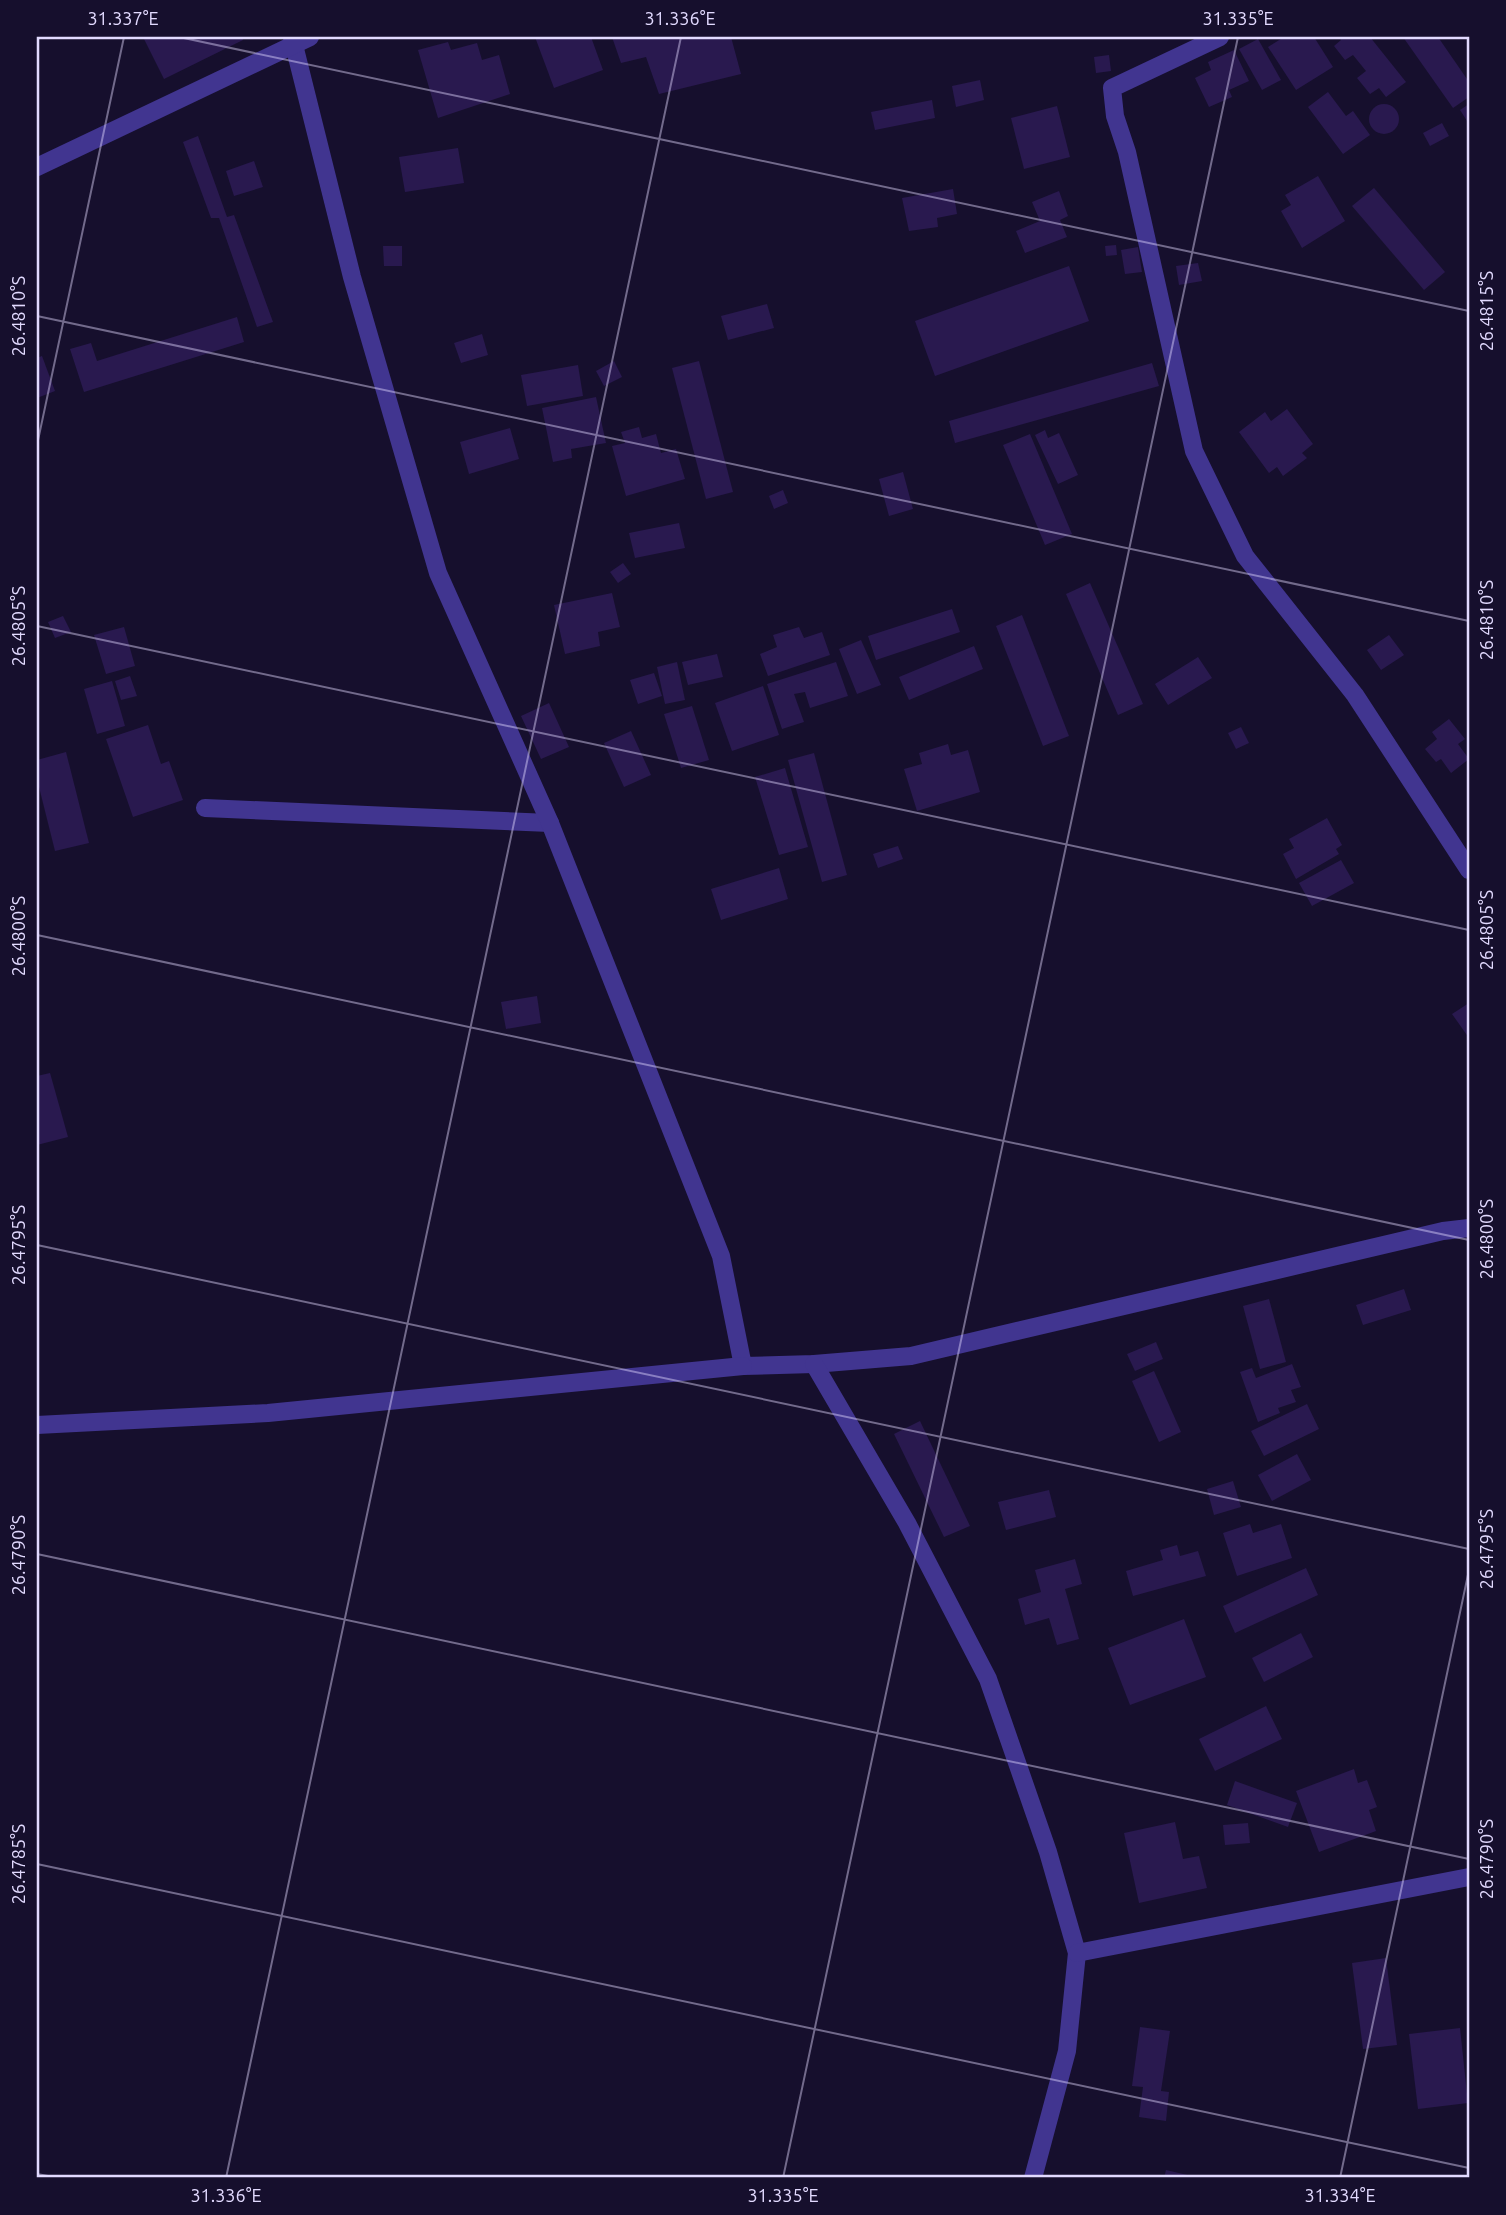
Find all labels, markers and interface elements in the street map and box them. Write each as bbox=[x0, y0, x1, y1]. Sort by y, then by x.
text: 31.337°E bbox=[87, 8, 159, 28]
text: 31.336°E bbox=[644, 8, 716, 28]
text: 31.335°E bbox=[1202, 8, 1274, 28]
text: 26.4815°S bbox=[1476, 271, 1496, 351]
text: 26.4810°S bbox=[8, 276, 28, 356]
text: 26.4810°S bbox=[1476, 580, 1496, 660]
text: 26.4805°S bbox=[8, 586, 28, 666]
text: 26.4805°S bbox=[1476, 890, 1496, 970]
text: 26.4800°S bbox=[8, 896, 28, 976]
text: 26.4800°S bbox=[1476, 1199, 1496, 1279]
text: 26.4795°S bbox=[8, 1205, 28, 1285]
text: 26.4795°S bbox=[1476, 1509, 1496, 1589]
text: 26.4790°S bbox=[8, 1515, 28, 1595]
text: 26.4790°S bbox=[1476, 1819, 1496, 1899]
text: 26.4785°S bbox=[8, 1824, 28, 1904]
text: 31.336°E bbox=[190, 2185, 262, 2205]
text: 31.335°E bbox=[747, 2185, 819, 2205]
text: 31.334°E bbox=[1304, 2185, 1376, 2205]

